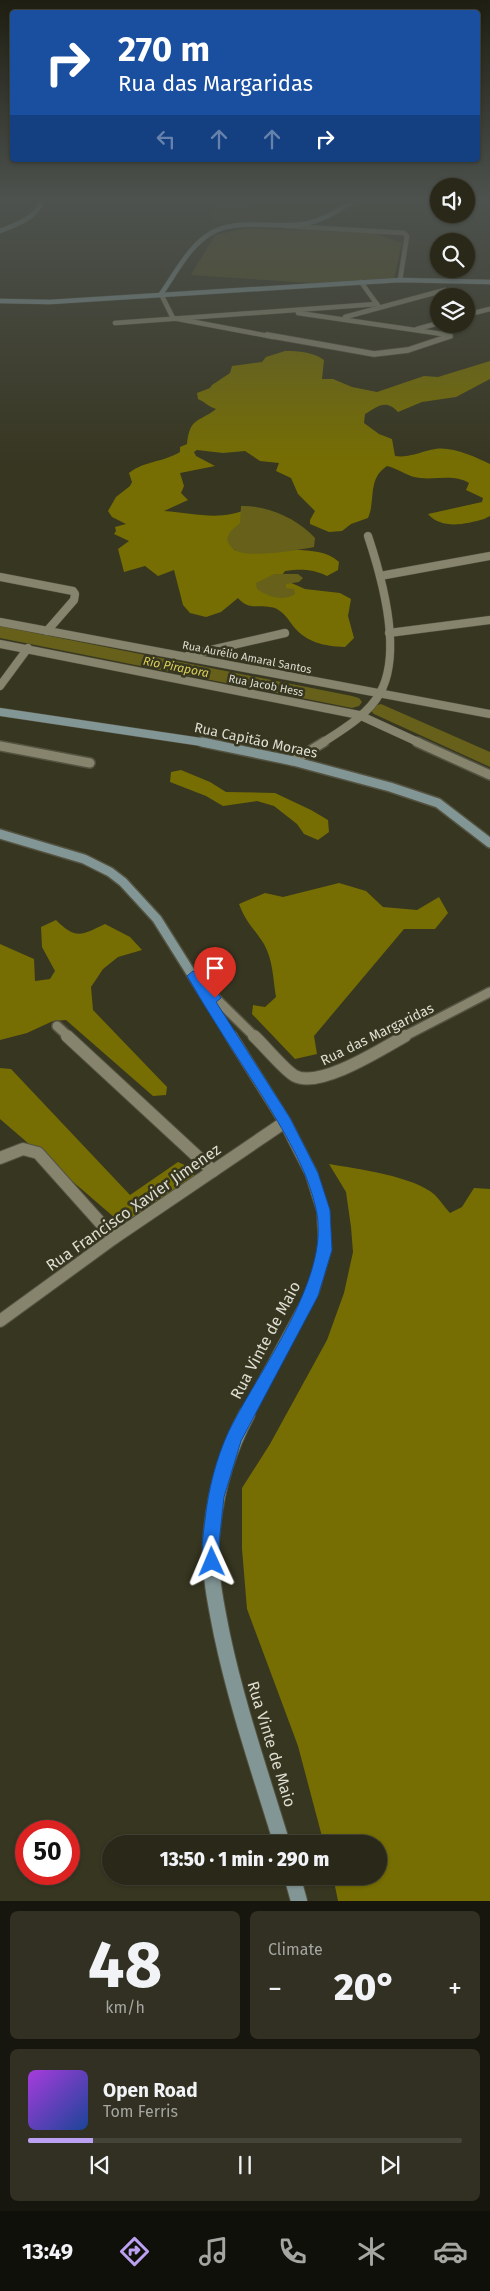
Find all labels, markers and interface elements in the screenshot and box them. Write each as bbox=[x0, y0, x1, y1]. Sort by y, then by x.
text: 270 m bbox=[118, 28, 210, 70]
icon: right bbox=[35, 30, 100, 95]
text: Rua das Margaridas bbox=[118, 70, 313, 97]
icon: left bbox=[152, 125, 180, 153]
icon: ahead bbox=[205, 125, 233, 153]
icon: ahead bbox=[258, 125, 286, 153]
icon: right bbox=[311, 125, 339, 153]
map controls bbox=[430, 178, 475, 333]
button: sound bbox=[430, 178, 475, 223]
button: search bbox=[430, 233, 475, 278]
button: layers bbox=[430, 288, 475, 333]
street label: Rua Aurélio Amaral Santos bbox=[181, 639, 313, 676]
water label: Rio Pirapora bbox=[142, 654, 210, 680]
street label: Rua Jacob Hess bbox=[227, 672, 304, 699]
street label: Rua Capitão Moraes bbox=[193, 719, 320, 762]
pin bbox=[194, 947, 236, 998]
icon: arrive bbox=[201, 954, 229, 982]
street label: Rua das Margaridas bbox=[318, 999, 437, 1069]
street label: Rua Francisco Xavier Jimenez bbox=[42, 1140, 224, 1275]
street label: Rua Vinte de Maio bbox=[226, 1278, 305, 1402]
position arrow bbox=[185, 1535, 237, 1587]
street label: Rua Vinte de Maio bbox=[243, 1679, 300, 1809]
speed limit sign: 50 bbox=[15, 1820, 80, 1885]
text: 13:50 · 1 min · 290 m bbox=[160, 1848, 329, 1871]
text: 48 bbox=[88, 1926, 162, 2004]
text: Climate bbox=[268, 1940, 323, 1959]
text: 20° bbox=[334, 1964, 396, 2010]
text: − bbox=[268, 1972, 282, 2005]
text: + bbox=[448, 1972, 462, 2005]
text: km/h bbox=[105, 1998, 145, 2017]
text: Open Road bbox=[103, 2079, 198, 2102]
text: Tom Ferris bbox=[103, 2102, 178, 2121]
icon: previous bbox=[86, 2151, 114, 2179]
icon: pause bbox=[231, 2151, 259, 2179]
icon: next bbox=[376, 2151, 404, 2179]
icon: directions bbox=[117, 2234, 152, 2269]
icon: music bbox=[196, 2234, 231, 2269]
icon: phone bbox=[275, 2234, 310, 2269]
icon: climate bbox=[354, 2234, 389, 2269]
icon: car bbox=[433, 2234, 468, 2269]
text: 13:49 bbox=[22, 2238, 73, 2265]

